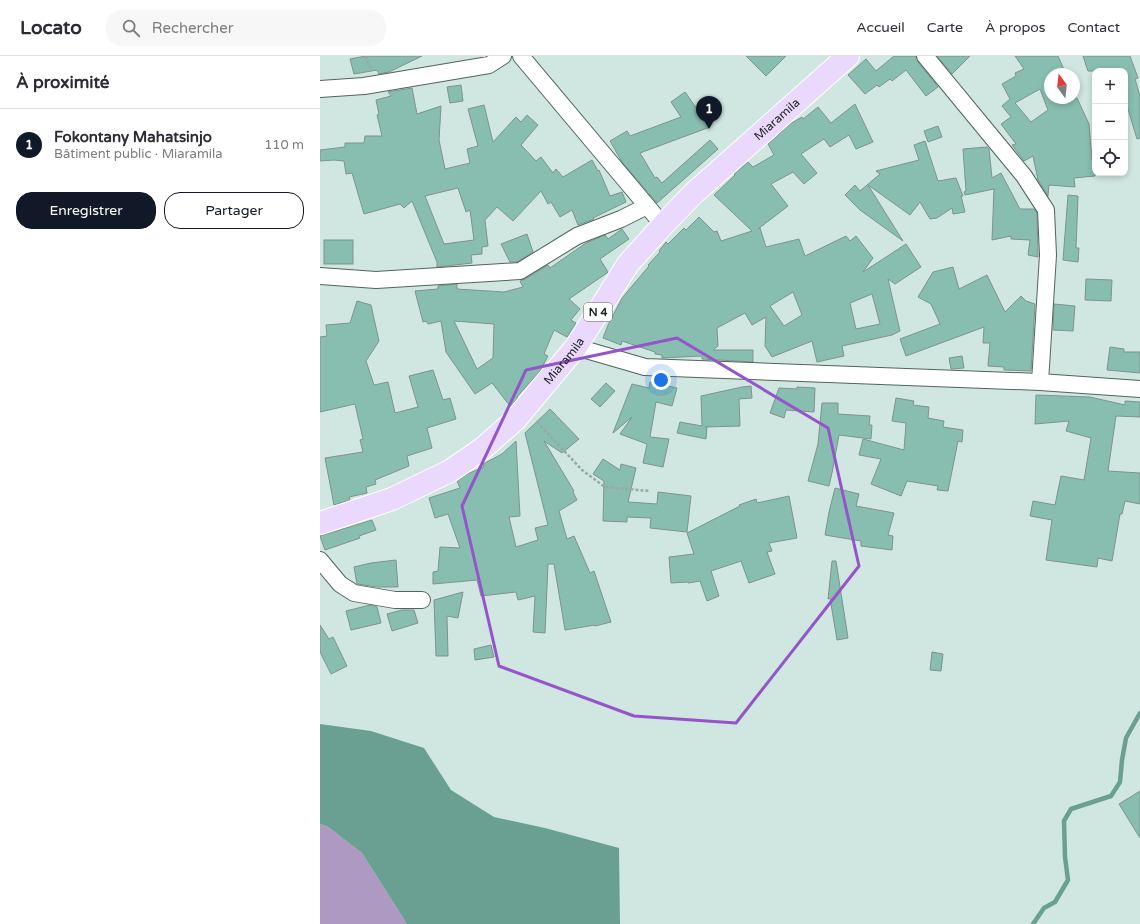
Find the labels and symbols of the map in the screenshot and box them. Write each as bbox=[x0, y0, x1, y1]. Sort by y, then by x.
north arrow bbox=[1044, 68, 1080, 104]
street label: Miaramila bbox=[751, 95, 803, 143]
pin: 1 bbox=[696, 96, 722, 129]
road number: N 4 bbox=[584, 303, 612, 321]
street label: Miaramila bbox=[541, 335, 587, 387]
your location bbox=[651, 370, 671, 390]

